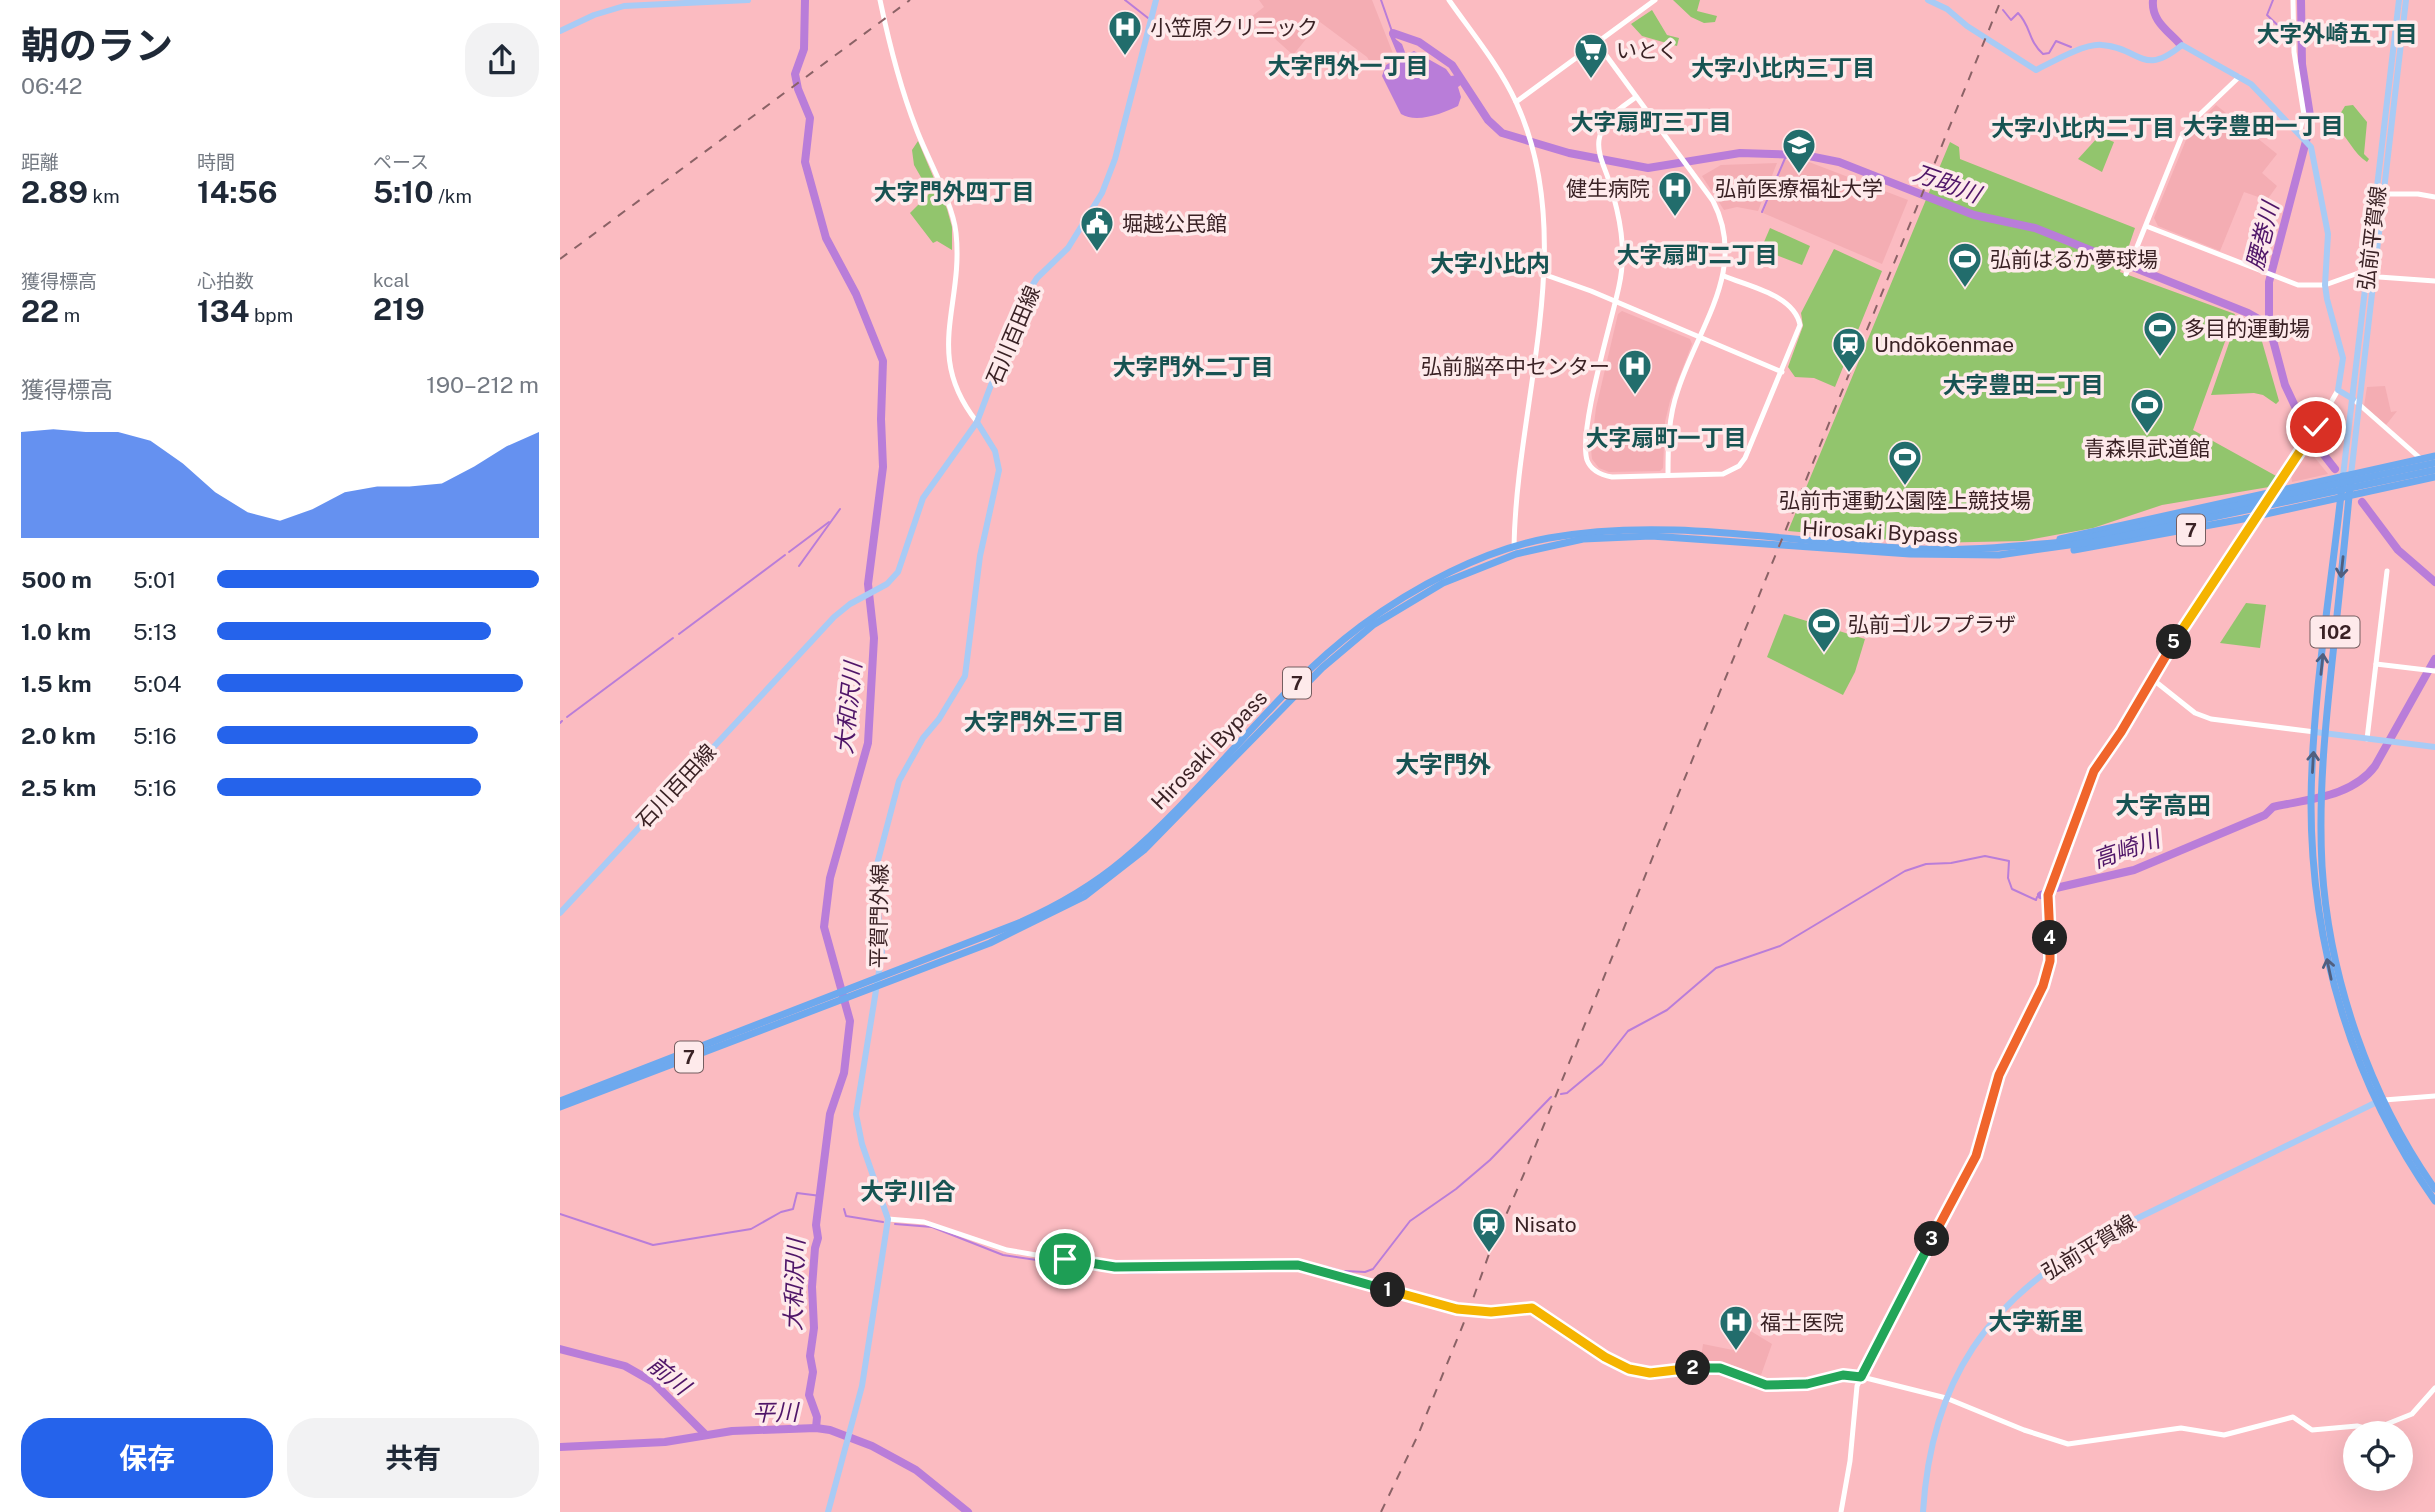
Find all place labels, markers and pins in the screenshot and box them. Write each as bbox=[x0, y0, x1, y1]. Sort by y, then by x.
hospital icon: 小笠原クリニック bbox=[1106, 8, 1144, 57]
place label: 小笠原クリニック bbox=[1150, 15, 1318, 40]
supermarket icon: いとく bbox=[1572, 31, 1610, 80]
place label: いとく bbox=[1616, 38, 1678, 63]
school or university icon: 弘前医療福祉大学 bbox=[1780, 126, 1818, 175]
hospital icon: 健生病院 bbox=[1656, 169, 1694, 218]
place label: 健生病院 bbox=[1566, 176, 1650, 201]
place label: 弘前医療福祉大学 bbox=[1715, 176, 1883, 201]
public building icon: 堀越公民館 bbox=[1078, 204, 1116, 253]
place label: 堀越公民館 bbox=[1122, 211, 1227, 236]
sports icon: 弘前はるか夢球場 bbox=[1946, 240, 1984, 289]
place label: 弘前はるか夢球場 bbox=[1990, 247, 2158, 272]
sports icon: 多目的運動場 bbox=[2141, 309, 2179, 358]
place label: 多目的運動場 bbox=[2184, 316, 2310, 341]
station icon: Undōkōenmae bbox=[1830, 325, 1868, 374]
place label: Undōkōenmae bbox=[1874, 332, 2014, 357]
hospital icon: 弘前脳卒中センター bbox=[1616, 347, 1654, 396]
place label: 弘前脳卒中センター bbox=[1421, 354, 1610, 379]
sports icon: 青森県武道館 bbox=[2128, 386, 2166, 435]
pin bbox=[2286, 397, 2346, 457]
place label: 青森県武道館 bbox=[2084, 436, 2210, 461]
sports icon: 弘前市運動公園陸上競技場 bbox=[1886, 438, 1924, 487]
place label: 弘前市運動公園陸上競技場 bbox=[1779, 488, 2031, 513]
sports icon: 弘前ゴルフプラザ bbox=[1805, 605, 1843, 654]
place label: 弘前ゴルフプラザ bbox=[1848, 612, 2016, 637]
pin: 5 bbox=[2156, 624, 2192, 660]
pin: 4 bbox=[2032, 920, 2068, 956]
station icon: Nisato bbox=[1470, 1205, 1508, 1254]
place label: Nisato bbox=[1514, 1212, 1577, 1237]
pin: 3 bbox=[1914, 1222, 1950, 1256]
pin bbox=[1035, 1229, 1095, 1289]
pin: 1 bbox=[1370, 1272, 1406, 1308]
hospital icon: 福士医院 bbox=[1717, 1303, 1755, 1352]
place label: 福士医院 bbox=[1760, 1310, 1844, 1335]
pin: 2 bbox=[1676, 1350, 1710, 1386]

